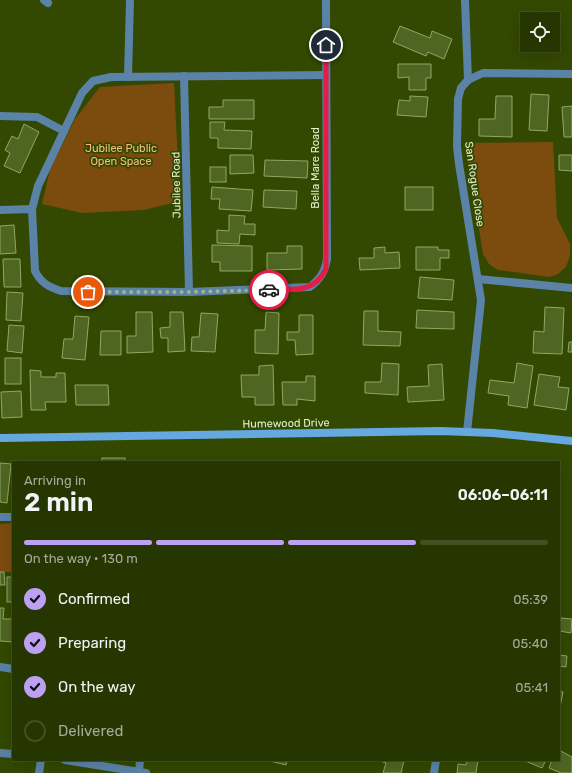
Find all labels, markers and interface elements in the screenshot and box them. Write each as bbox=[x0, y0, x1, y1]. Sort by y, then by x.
map controls bbox=[520, 12, 560, 52]
button: locate bbox=[520, 12, 560, 52]
pin bbox=[309, 28, 343, 62]
icon: home bbox=[315, 34, 337, 56]
street label: Bella Mare Road bbox=[309, 127, 322, 209]
street label: San Rogue Close bbox=[462, 141, 487, 227]
park label: Jubilee Public Open Space bbox=[85, 142, 157, 168]
street label: Jubilee Road bbox=[169, 152, 184, 218]
courier bbox=[249, 270, 289, 310]
pin bbox=[71, 275, 105, 309]
icon: car bbox=[258, 279, 280, 301]
icon: bag bbox=[77, 281, 99, 303]
street label: Humewood Drive bbox=[242, 416, 330, 431]
text: Arriving in bbox=[24, 473, 86, 488]
text: 06:06–06:11 bbox=[458, 486, 548, 504]
text: 2 min bbox=[24, 487, 93, 518]
text: On the way · 130 m bbox=[24, 551, 138, 566]
icon: check bbox=[24, 588, 46, 610]
text: Confirmed bbox=[58, 590, 130, 608]
text: 05:39 bbox=[513, 592, 548, 607]
icon: check bbox=[24, 632, 46, 654]
text: Preparing bbox=[58, 634, 126, 652]
text: 05:40 bbox=[512, 636, 548, 651]
icon: check bbox=[24, 676, 46, 698]
text: On the way bbox=[58, 678, 136, 696]
text: 05:41 bbox=[515, 680, 548, 695]
text: Delivered bbox=[58, 722, 123, 740]

